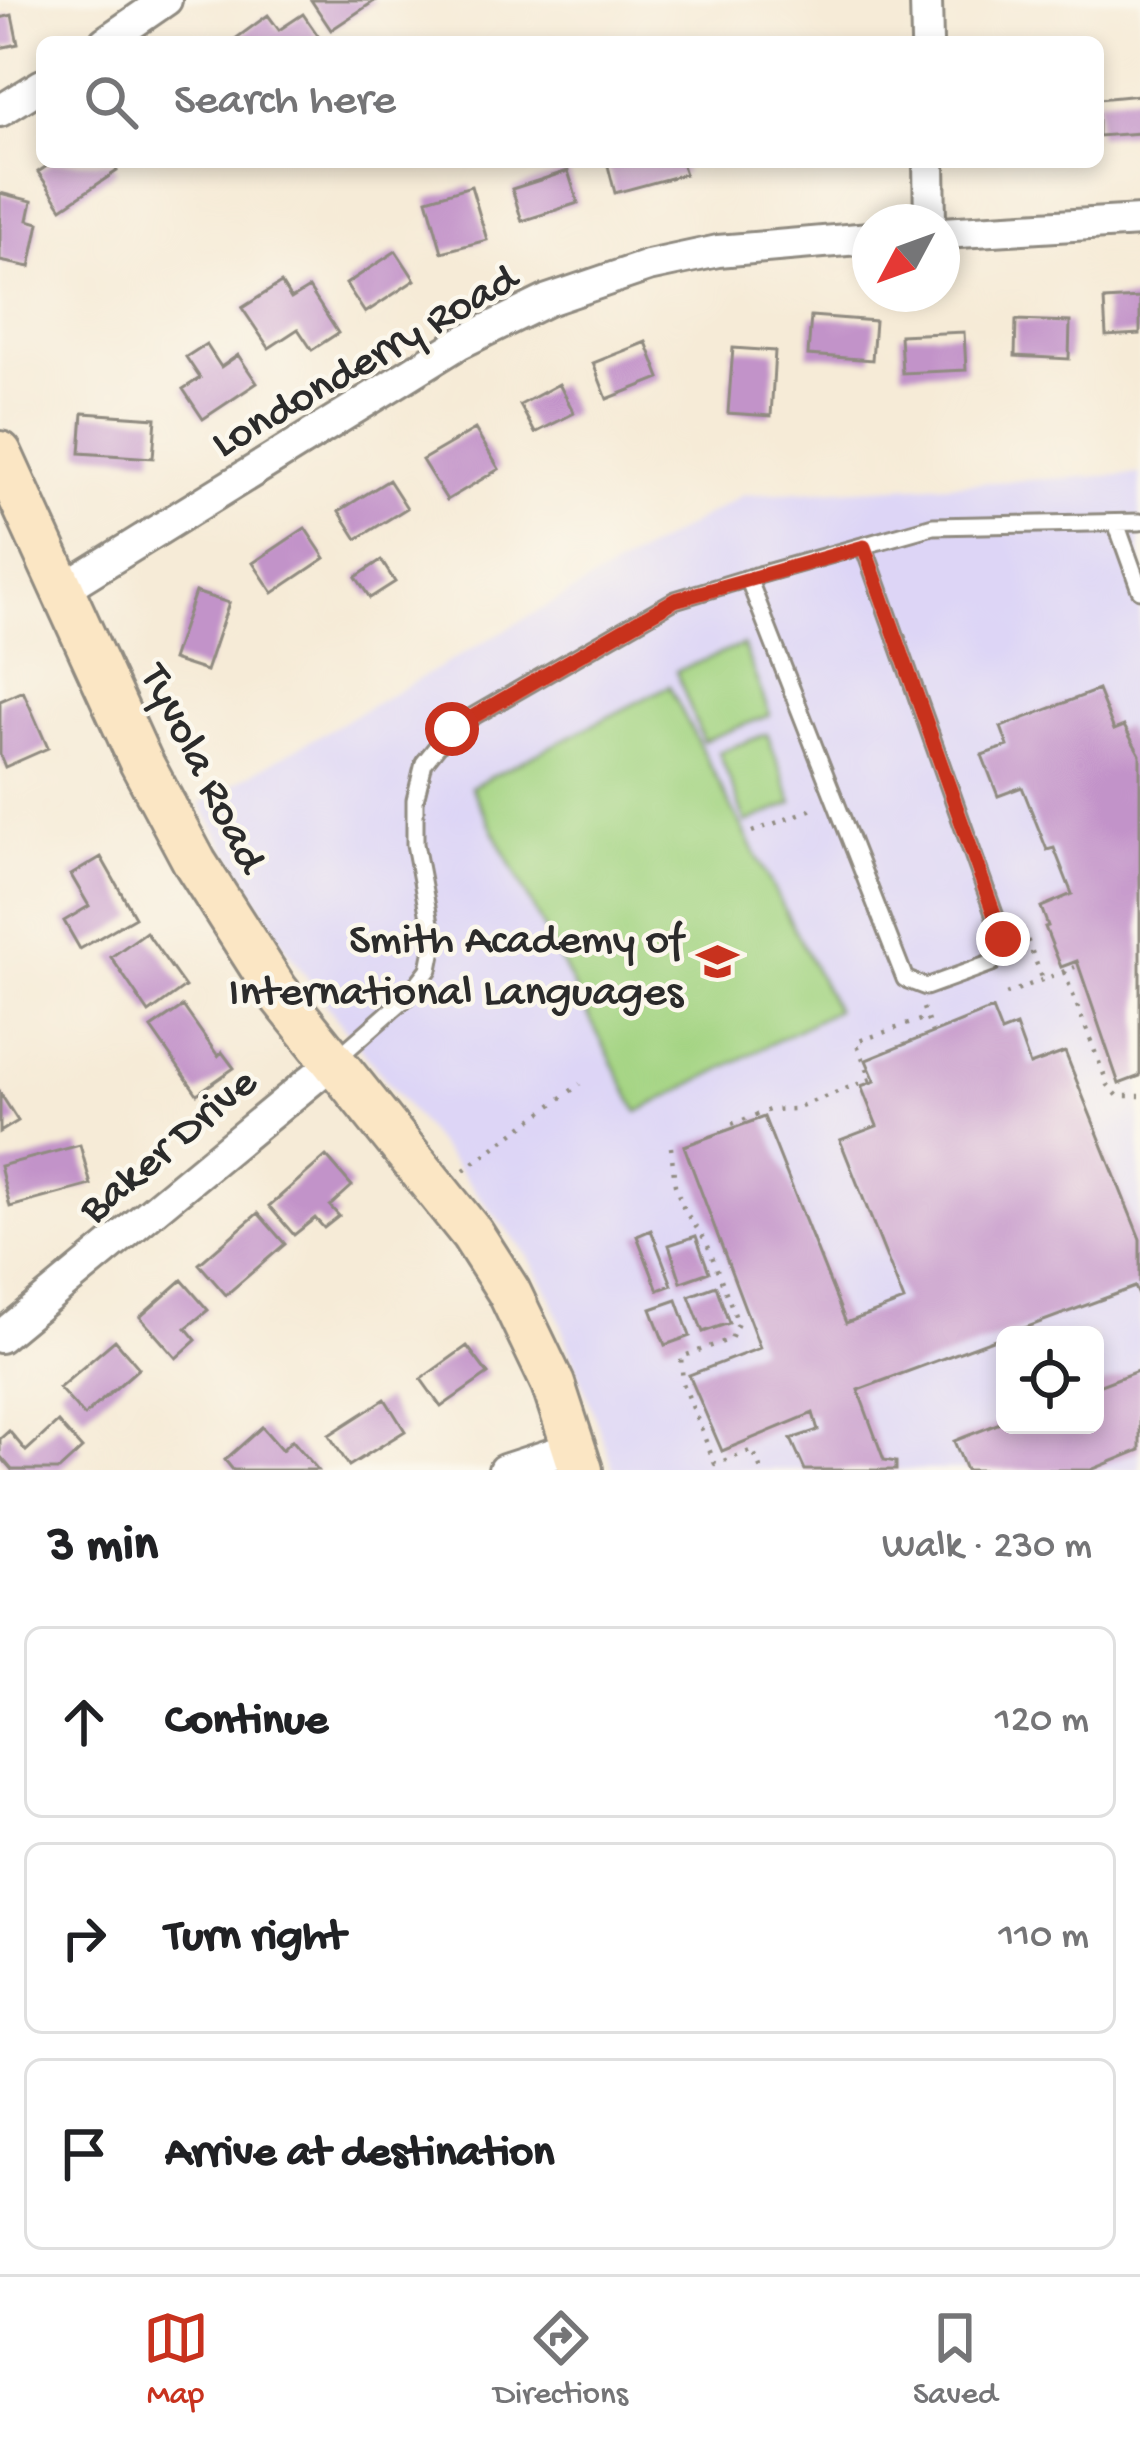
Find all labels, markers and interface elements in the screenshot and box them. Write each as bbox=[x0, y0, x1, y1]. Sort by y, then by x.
search box bbox=[36, 36, 1104, 168]
icon: search bbox=[78, 69, 144, 135]
text: Search here bbox=[174, 76, 396, 129]
north arrow bbox=[852, 204, 960, 312]
street label: Londonderry Road bbox=[203, 253, 531, 473]
street label: Tyvola Road bbox=[124, 654, 277, 886]
route start bbox=[425, 702, 479, 756]
route end bbox=[976, 912, 1030, 966]
place label: Smith Academy of International Languages bbox=[229, 916, 686, 1021]
school or university icon: Smith Academy of International Languages bbox=[694, 938, 740, 984]
street label: Baker Drive bbox=[69, 1058, 270, 1238]
map controls bbox=[996, 1326, 1104, 1434]
button: locate bbox=[996, 1326, 1104, 1434]
text: 3 min bbox=[48, 1518, 158, 1578]
text: Walk · 230 m bbox=[882, 1525, 1092, 1571]
icon: ahead bbox=[51, 1689, 117, 1755]
text: Continue bbox=[165, 1696, 328, 1749]
text: 120 m bbox=[995, 1699, 1089, 1745]
icon: right bbox=[51, 1905, 117, 1971]
text: Turn right bbox=[165, 1912, 345, 1965]
text: 110 m bbox=[998, 1915, 1089, 1961]
icon: arrive bbox=[51, 2121, 117, 2187]
text: Arrive at destination bbox=[165, 2128, 554, 2181]
tab: Map bbox=[143, 2305, 209, 2415]
tab: Directions bbox=[494, 2305, 628, 2415]
tab: Saved bbox=[913, 2305, 997, 2415]

